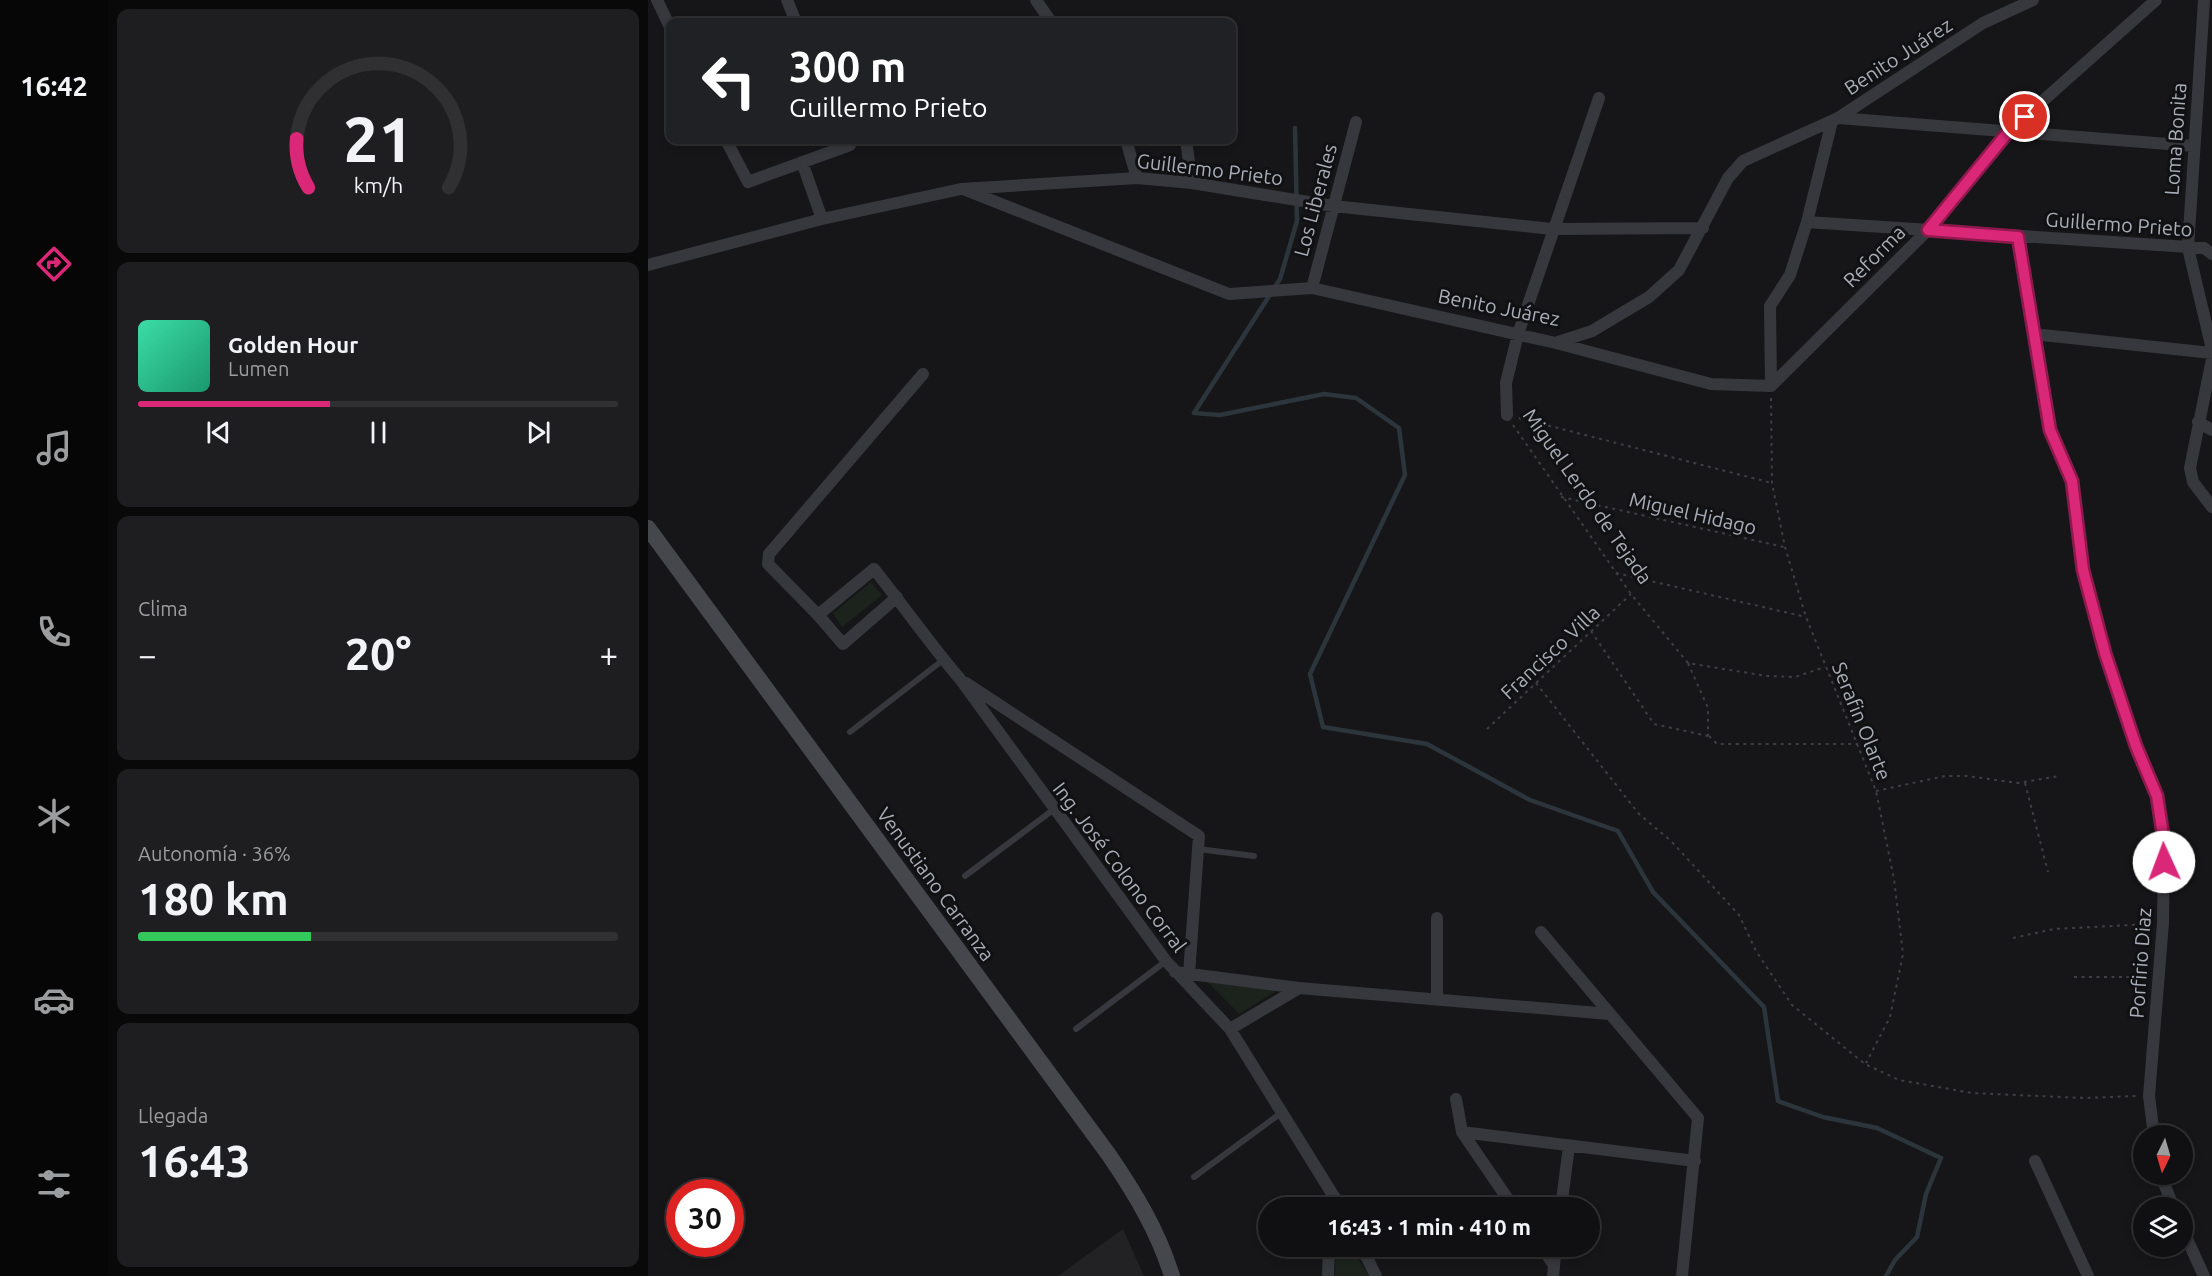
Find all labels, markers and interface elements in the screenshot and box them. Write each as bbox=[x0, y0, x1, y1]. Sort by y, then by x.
street label: Benito Juárez bbox=[1840, 13, 1956, 99]
icon: left bbox=[690, 42, 768, 120]
text: 300 m bbox=[789, 43, 906, 90]
text: 16:42 bbox=[20, 71, 88, 101]
street label: Loma Bonita bbox=[2160, 82, 2190, 196]
pin bbox=[1999, 91, 2050, 142]
text: Guillermo Prieto bbox=[789, 92, 988, 122]
icon: arrive bbox=[2008, 100, 2041, 133]
text: 21 bbox=[343, 104, 413, 174]
street label: Los Liberales bbox=[1289, 141, 1341, 259]
street label: Guillermo Prieto bbox=[1136, 149, 1284, 189]
text: km/h bbox=[353, 174, 403, 198]
street label: Guillermo Prieto bbox=[2045, 207, 2193, 241]
street label: Reforma bbox=[1838, 220, 1910, 292]
icon: directions bbox=[33, 243, 75, 285]
street label: Benito Juárez bbox=[1436, 284, 1562, 330]
text: Golden Hour bbox=[228, 332, 358, 357]
text: Lumen bbox=[228, 357, 289, 380]
street label: Miguel Lerdo de Tejada bbox=[1519, 404, 1657, 588]
icon: previous bbox=[202, 416, 235, 449]
icon: pause bbox=[362, 416, 395, 449]
icon: next bbox=[522, 416, 555, 449]
icon: music bbox=[33, 427, 75, 469]
street label: Miguel Hidago bbox=[1627, 487, 1759, 539]
text: Clima bbox=[138, 597, 188, 620]
street label: Francisco Villa bbox=[1496, 600, 1604, 704]
icon: phone bbox=[33, 611, 75, 653]
text: 20° bbox=[345, 628, 411, 679]
text: − bbox=[138, 636, 157, 673]
text: + bbox=[599, 636, 618, 673]
street label: Serafin Olarte bbox=[1828, 659, 1896, 783]
street label: Ing. José Colono Corral bbox=[1049, 778, 1191, 956]
icon: climate bbox=[33, 795, 75, 837]
street label: Venustiano Carranza bbox=[873, 803, 999, 965]
position arrow bbox=[2132, 830, 2196, 894]
text: Autonomía · 36% bbox=[138, 842, 291, 865]
text: 180 km bbox=[138, 873, 289, 924]
street label: Porfirio Diaz bbox=[2125, 907, 2155, 1019]
icon: car bbox=[33, 979, 75, 1021]
text: Llegada bbox=[138, 1104, 208, 1127]
north arrow bbox=[2133, 1125, 2193, 1185]
map controls bbox=[2133, 1125, 2193, 1257]
text: 16:43 bbox=[138, 1135, 251, 1186]
icon: filters bbox=[33, 1163, 75, 1205]
speed limit sign: 30 bbox=[666, 1179, 744, 1257]
button: layers bbox=[2133, 1197, 2193, 1257]
text: 16:43 · 1 min · 410 m bbox=[1327, 1214, 1531, 1239]

